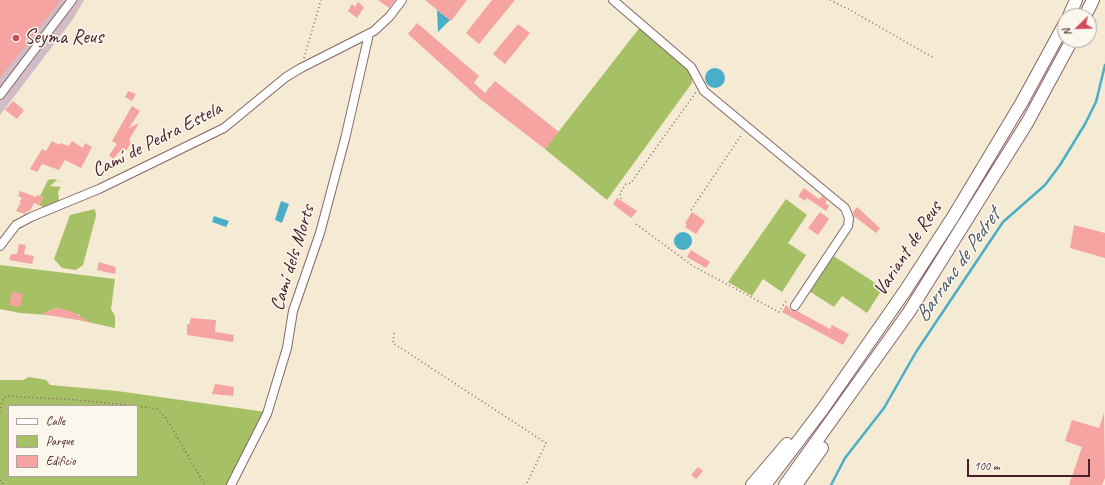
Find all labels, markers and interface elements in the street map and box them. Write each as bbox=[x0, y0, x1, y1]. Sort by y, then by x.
north arrow bbox=[1057, 8, 1097, 48]
place label: Seyma Reus bbox=[24, 26, 103, 50]
text: N bbox=[1059, 26, 1075, 38]
marker: Seyma Reus bbox=[11, 33, 21, 43]
street label: Camí de Pedra Estela bbox=[88, 97, 226, 183]
street label: Variant de Reus bbox=[869, 197, 947, 301]
street label: Camí dels Morts bbox=[266, 202, 320, 314]
water label: Barranc de Pedret bbox=[910, 205, 1006, 327]
legend bbox=[8, 405, 138, 477]
text: Calle bbox=[46, 413, 65, 429]
text: Parque bbox=[46, 433, 74, 449]
scale bar bbox=[969, 451, 1092, 477]
text: Edificio bbox=[46, 453, 76, 469]
text: 100 m bbox=[974, 458, 1000, 474]

